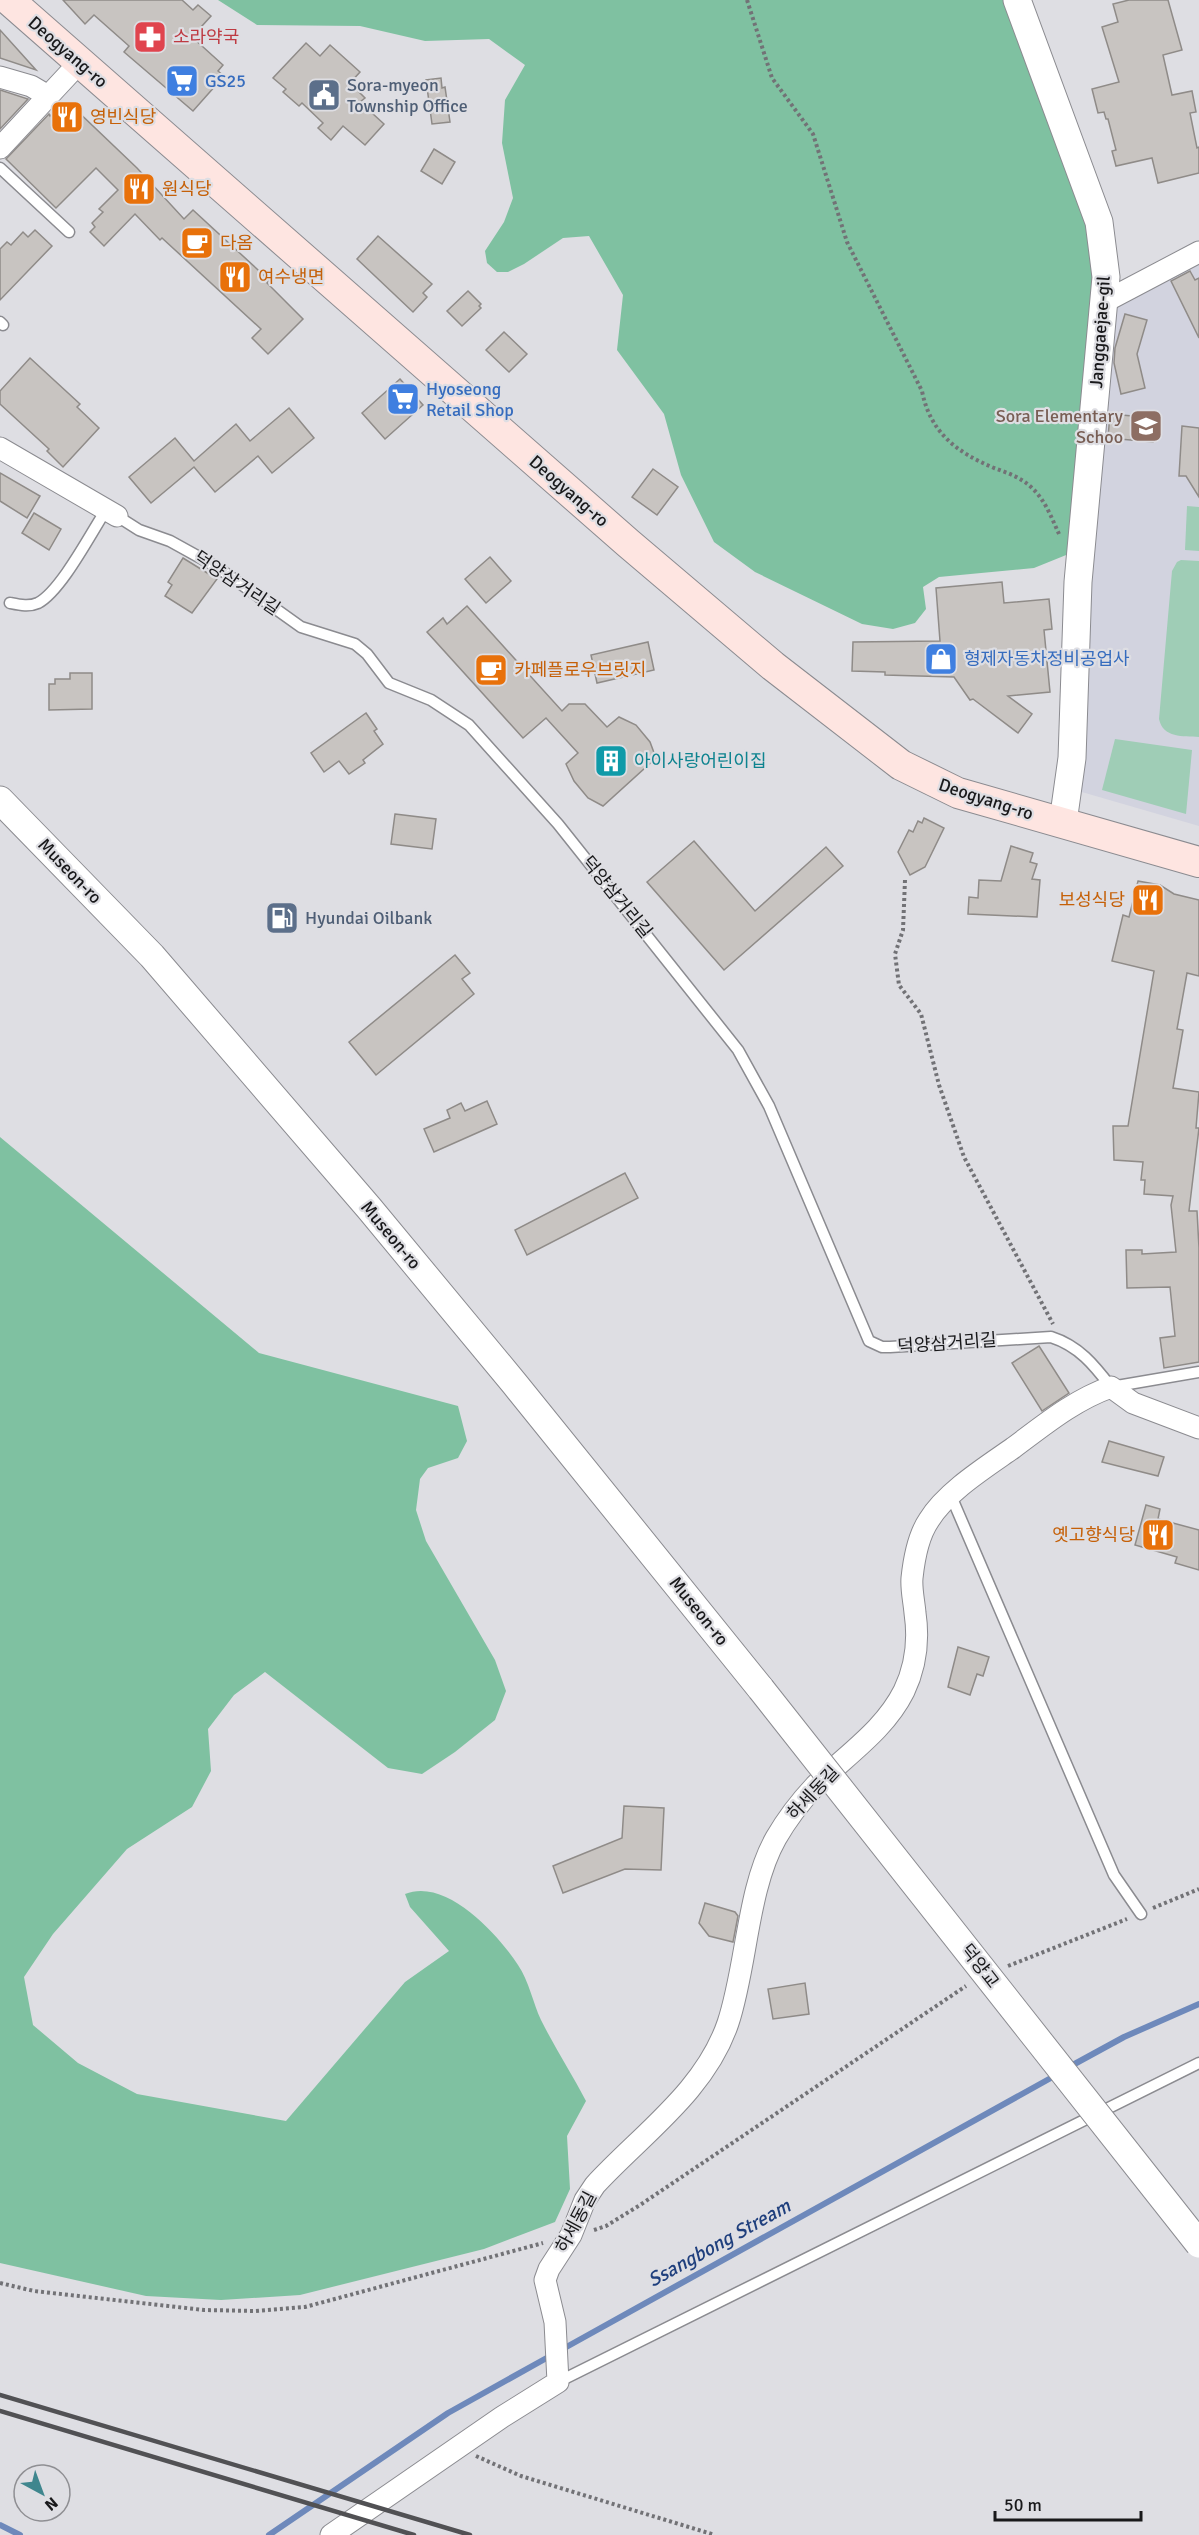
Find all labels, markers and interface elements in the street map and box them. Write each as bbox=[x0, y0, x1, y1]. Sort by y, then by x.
street label: Deogyang-ro bbox=[24, 12, 112, 92]
pharmacy icon: 소라약국 bbox=[132, 19, 168, 55]
place label: 소라약국 bbox=[173, 26, 239, 48]
supermarket icon: GS25 bbox=[164, 63, 200, 99]
place label: GS25 bbox=[205, 70, 246, 92]
place label: Sora-myeon Township Office bbox=[347, 74, 468, 117]
public building icon: Sora-myeon Township Office bbox=[306, 77, 342, 113]
restaurant icon: 영빈식당 bbox=[49, 99, 85, 135]
place label: 영빈식당 bbox=[90, 106, 156, 128]
restaurant icon: 원식당 bbox=[121, 171, 157, 207]
place label: 원식당 bbox=[162, 178, 212, 200]
cafe icon: 다옴 bbox=[179, 225, 215, 261]
place label: 다옴 bbox=[220, 232, 253, 254]
restaurant icon: 여수냉면 bbox=[217, 259, 253, 295]
place label: 여수냉면 bbox=[258, 266, 324, 288]
street label: Janggaejae-gil bbox=[1085, 275, 1115, 389]
place label: Hyoseong Retail Shop bbox=[426, 378, 514, 421]
supermarket icon: Hyoseong Retail Shop bbox=[385, 381, 421, 417]
place label: Sora Elementary Schoo bbox=[996, 405, 1124, 448]
school or university icon: Sora Elementary Schoo bbox=[1128, 408, 1164, 444]
street label: Deogyang-ro bbox=[525, 451, 613, 531]
street label: 덕양삼거리길 bbox=[190, 546, 284, 620]
shop icon: 형제자동차정비공업사 bbox=[923, 641, 959, 677]
place label: 형제자동차정비공업사 bbox=[964, 648, 1130, 670]
cafe icon: 카페플로우브릿지 bbox=[473, 652, 509, 688]
place label: 카페플로우브릿지 bbox=[514, 659, 646, 681]
building icon: 아이사랑어린이집 bbox=[593, 743, 629, 779]
place label: 아이사랑어린이집 bbox=[634, 750, 766, 772]
street label: Deogyang-ro bbox=[936, 773, 1036, 825]
street label: Museon-ro bbox=[33, 834, 107, 908]
street label: 덕양삼거리길 bbox=[577, 851, 657, 943]
restaurant icon: 보성식당 bbox=[1130, 882, 1166, 918]
place label: 보성식당 bbox=[1059, 889, 1125, 911]
fuel station icon: Hyundai Oilbank bbox=[264, 900, 300, 936]
place label: Hyundai Oilbank bbox=[305, 907, 432, 929]
street label: Museon-ro bbox=[356, 1196, 426, 1274]
street label: 덕양삼거리길 bbox=[897, 1329, 997, 1357]
restaurant icon: 옛고향식당 bbox=[1140, 1517, 1176, 1553]
place label: 옛고향식당 bbox=[1052, 1524, 1135, 1546]
street label: Museon-ro bbox=[665, 1572, 733, 1650]
street label: 하세동길 bbox=[782, 1761, 844, 1825]
street label: 덕양교 bbox=[956, 1940, 1004, 1992]
street label: 하세동길 bbox=[551, 2188, 601, 2256]
water label: Ssangbong Stream bbox=[643, 2193, 796, 2293]
north arrow bbox=[12, 2463, 72, 2523]
scale bar bbox=[995, 2484, 1140, 2522]
text: N bbox=[40, 2492, 62, 2515]
text: 50 m bbox=[1004, 2494, 1042, 2516]

